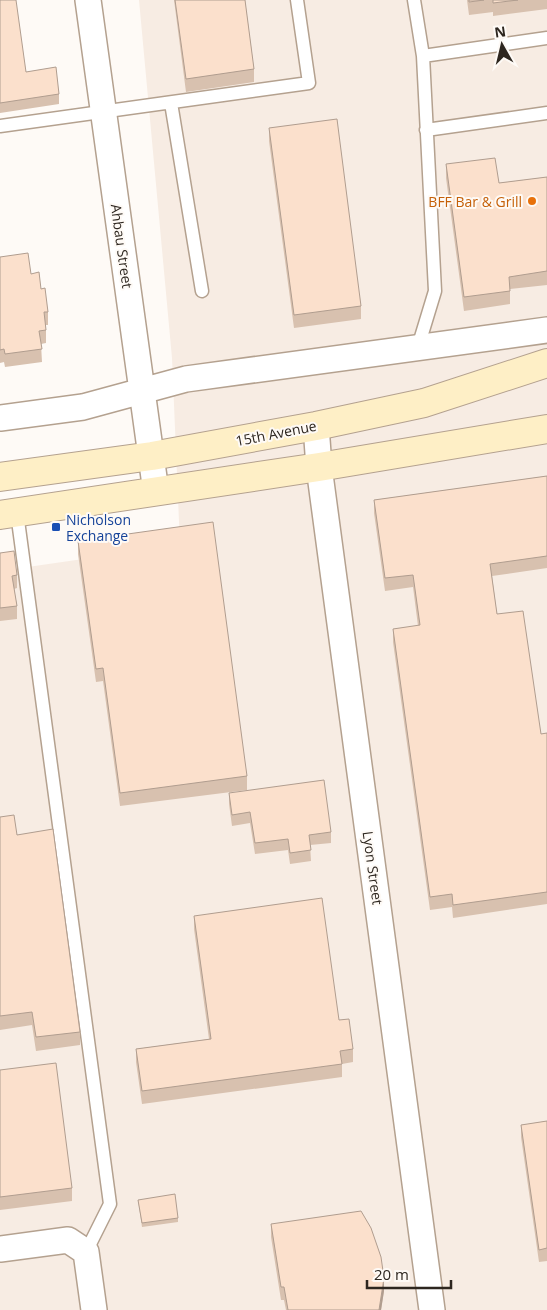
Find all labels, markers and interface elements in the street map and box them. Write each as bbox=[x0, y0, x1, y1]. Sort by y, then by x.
north arrow bbox=[477, 20, 527, 70]
text: N bbox=[493, 21, 507, 42]
place label: BFF Bar & Grill bbox=[428, 192, 522, 211]
marker: BFF Bar & Grill bbox=[526, 195, 538, 207]
street label: Ahbau Street bbox=[107, 203, 137, 289]
street label: 15th Avenue bbox=[234, 416, 318, 450]
place label: Nicholson Exchange bbox=[66, 510, 131, 545]
marker: Nicholson Exchange bbox=[50, 521, 62, 533]
street label: Lyon Street bbox=[358, 830, 388, 906]
scale bar bbox=[367, 1258, 451, 1290]
text: 20 m bbox=[374, 1264, 409, 1284]

